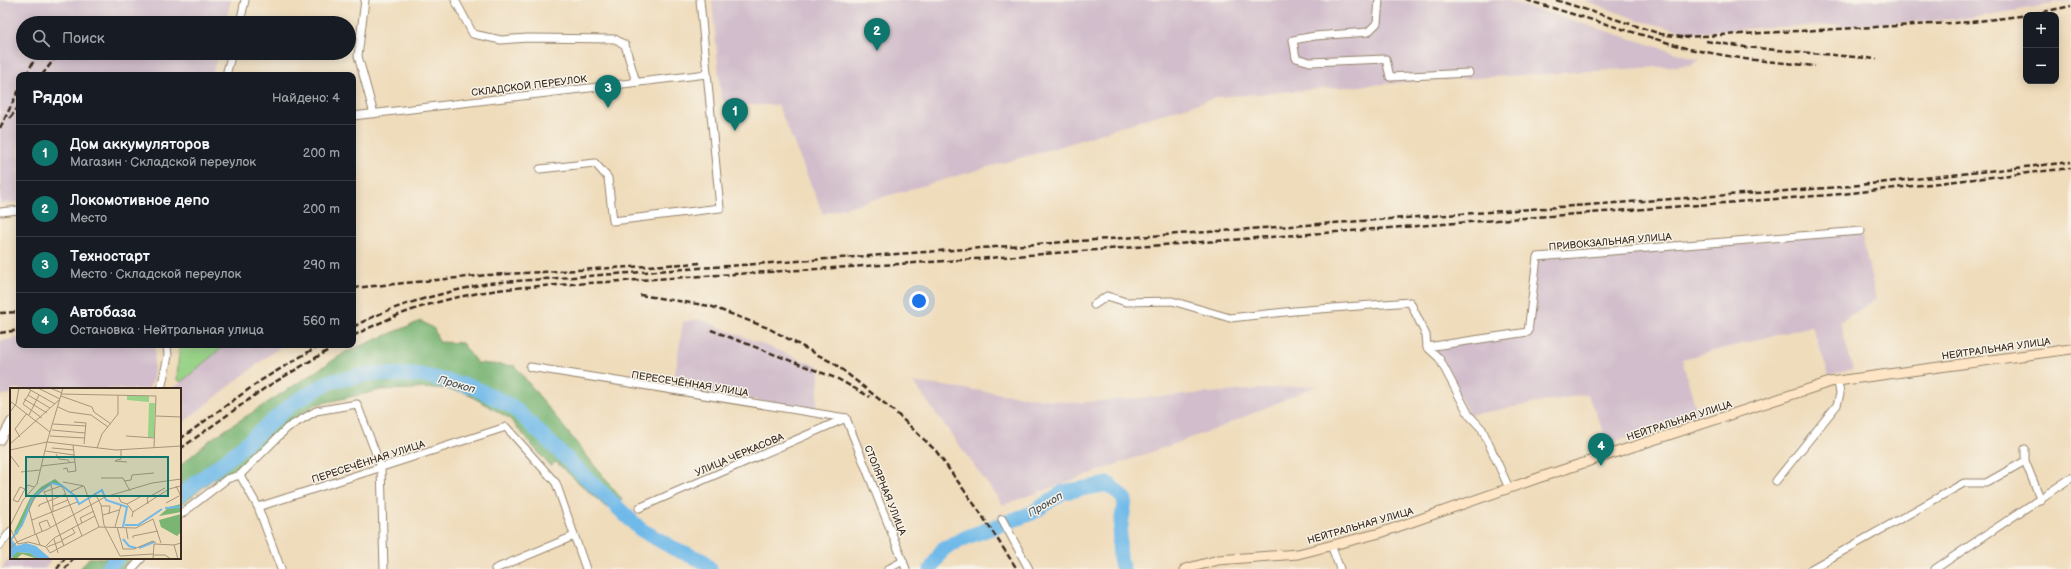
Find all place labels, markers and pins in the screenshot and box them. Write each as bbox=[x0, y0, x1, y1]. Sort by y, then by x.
pin: 2 bbox=[864, 18, 890, 51]
pin: 3 bbox=[595, 75, 621, 108]
pin: 1 bbox=[722, 98, 748, 131]
pin: 4 bbox=[1588, 433, 1614, 466]

